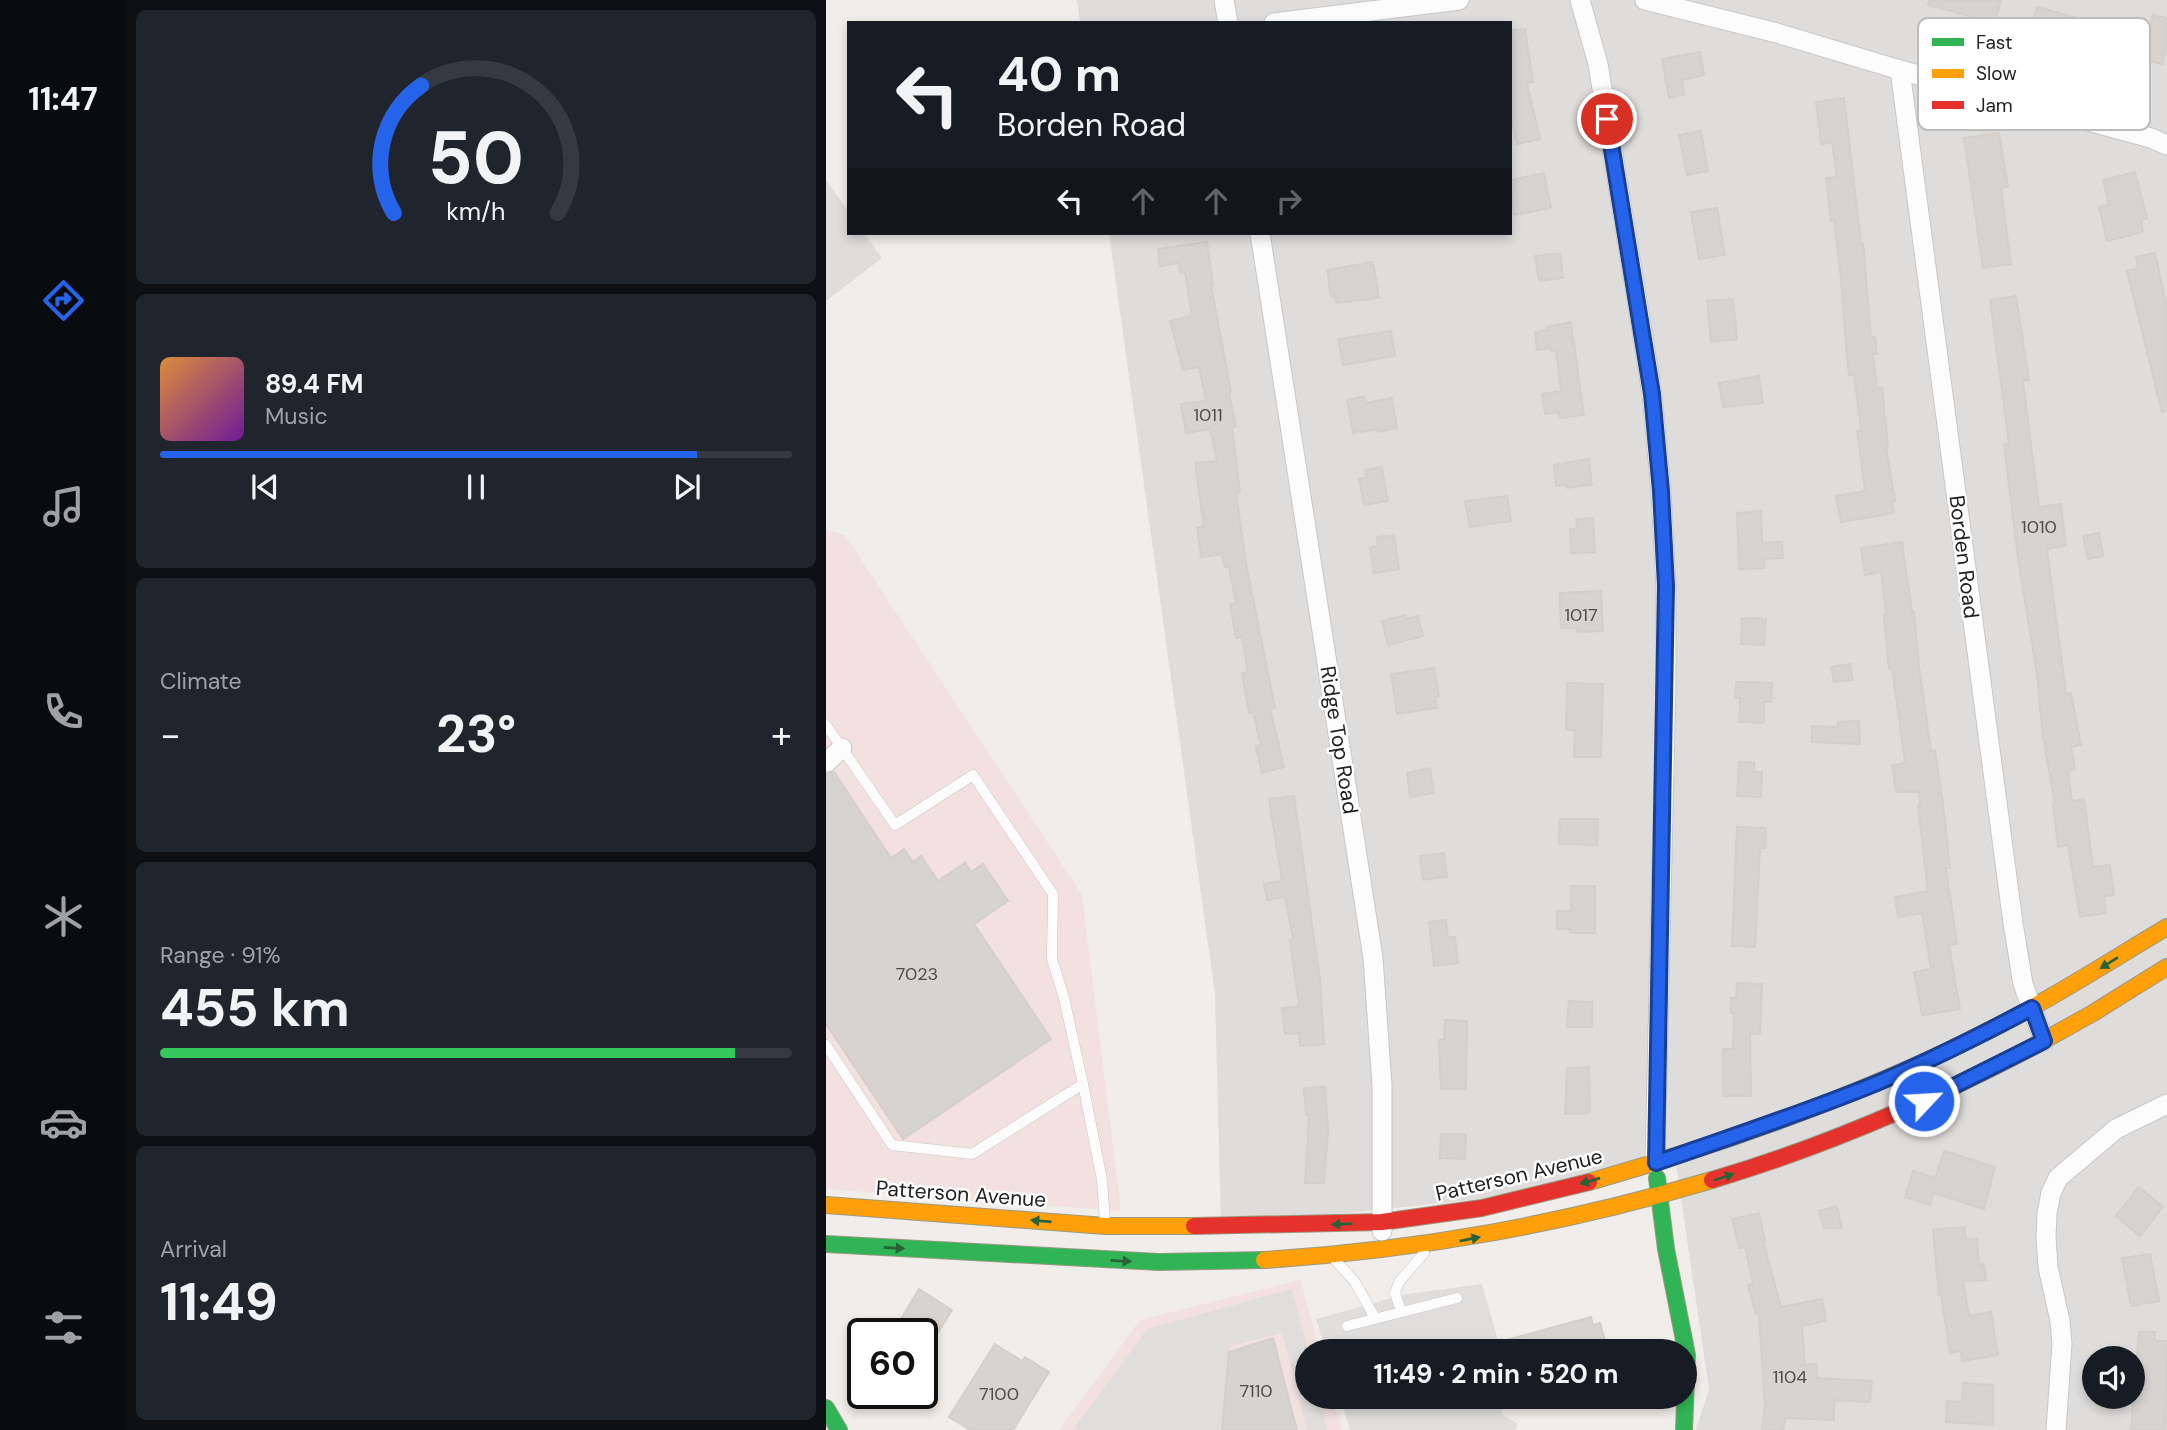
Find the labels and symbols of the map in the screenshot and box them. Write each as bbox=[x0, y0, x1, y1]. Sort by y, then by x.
legend bbox=[1918, 18, 2150, 130]
text: Fast bbox=[1976, 30, 2012, 55]
text: Slow bbox=[1976, 61, 2017, 86]
pin bbox=[1577, 89, 1637, 149]
text: Jam bbox=[1976, 93, 2013, 118]
house number: 1011 bbox=[1193, 403, 1223, 427]
street label: Borden Road bbox=[1943, 494, 1985, 620]
house number: 1010 bbox=[2021, 515, 2057, 539]
house number: 1017 bbox=[1564, 603, 1598, 627]
street label: Ridge Top Road bbox=[1313, 664, 1365, 816]
one-way arrow bbox=[2099, 957, 2119, 970]
house number: 7023 bbox=[896, 962, 938, 986]
position arrow bbox=[1887, 1064, 1961, 1138]
street label: Patterson Avenue bbox=[1433, 1142, 1605, 1208]
one-way arrow bbox=[1714, 1171, 1735, 1182]
street label: Patterson Avenue bbox=[875, 1174, 1047, 1214]
one-way arrow bbox=[1579, 1177, 1600, 1187]
one-way arrow bbox=[1030, 1215, 1052, 1226]
one-way arrow bbox=[1331, 1218, 1353, 1229]
one-way arrow bbox=[1459, 1233, 1481, 1244]
one-way arrow bbox=[883, 1243, 905, 1254]
one-way arrow bbox=[1111, 1255, 1133, 1266]
speed limit sign: 60 bbox=[847, 1318, 938, 1409]
house number: 1104 bbox=[1773, 1365, 1807, 1389]
house number: 7110 bbox=[1239, 1379, 1273, 1403]
house number: 7100 bbox=[979, 1382, 1019, 1406]

